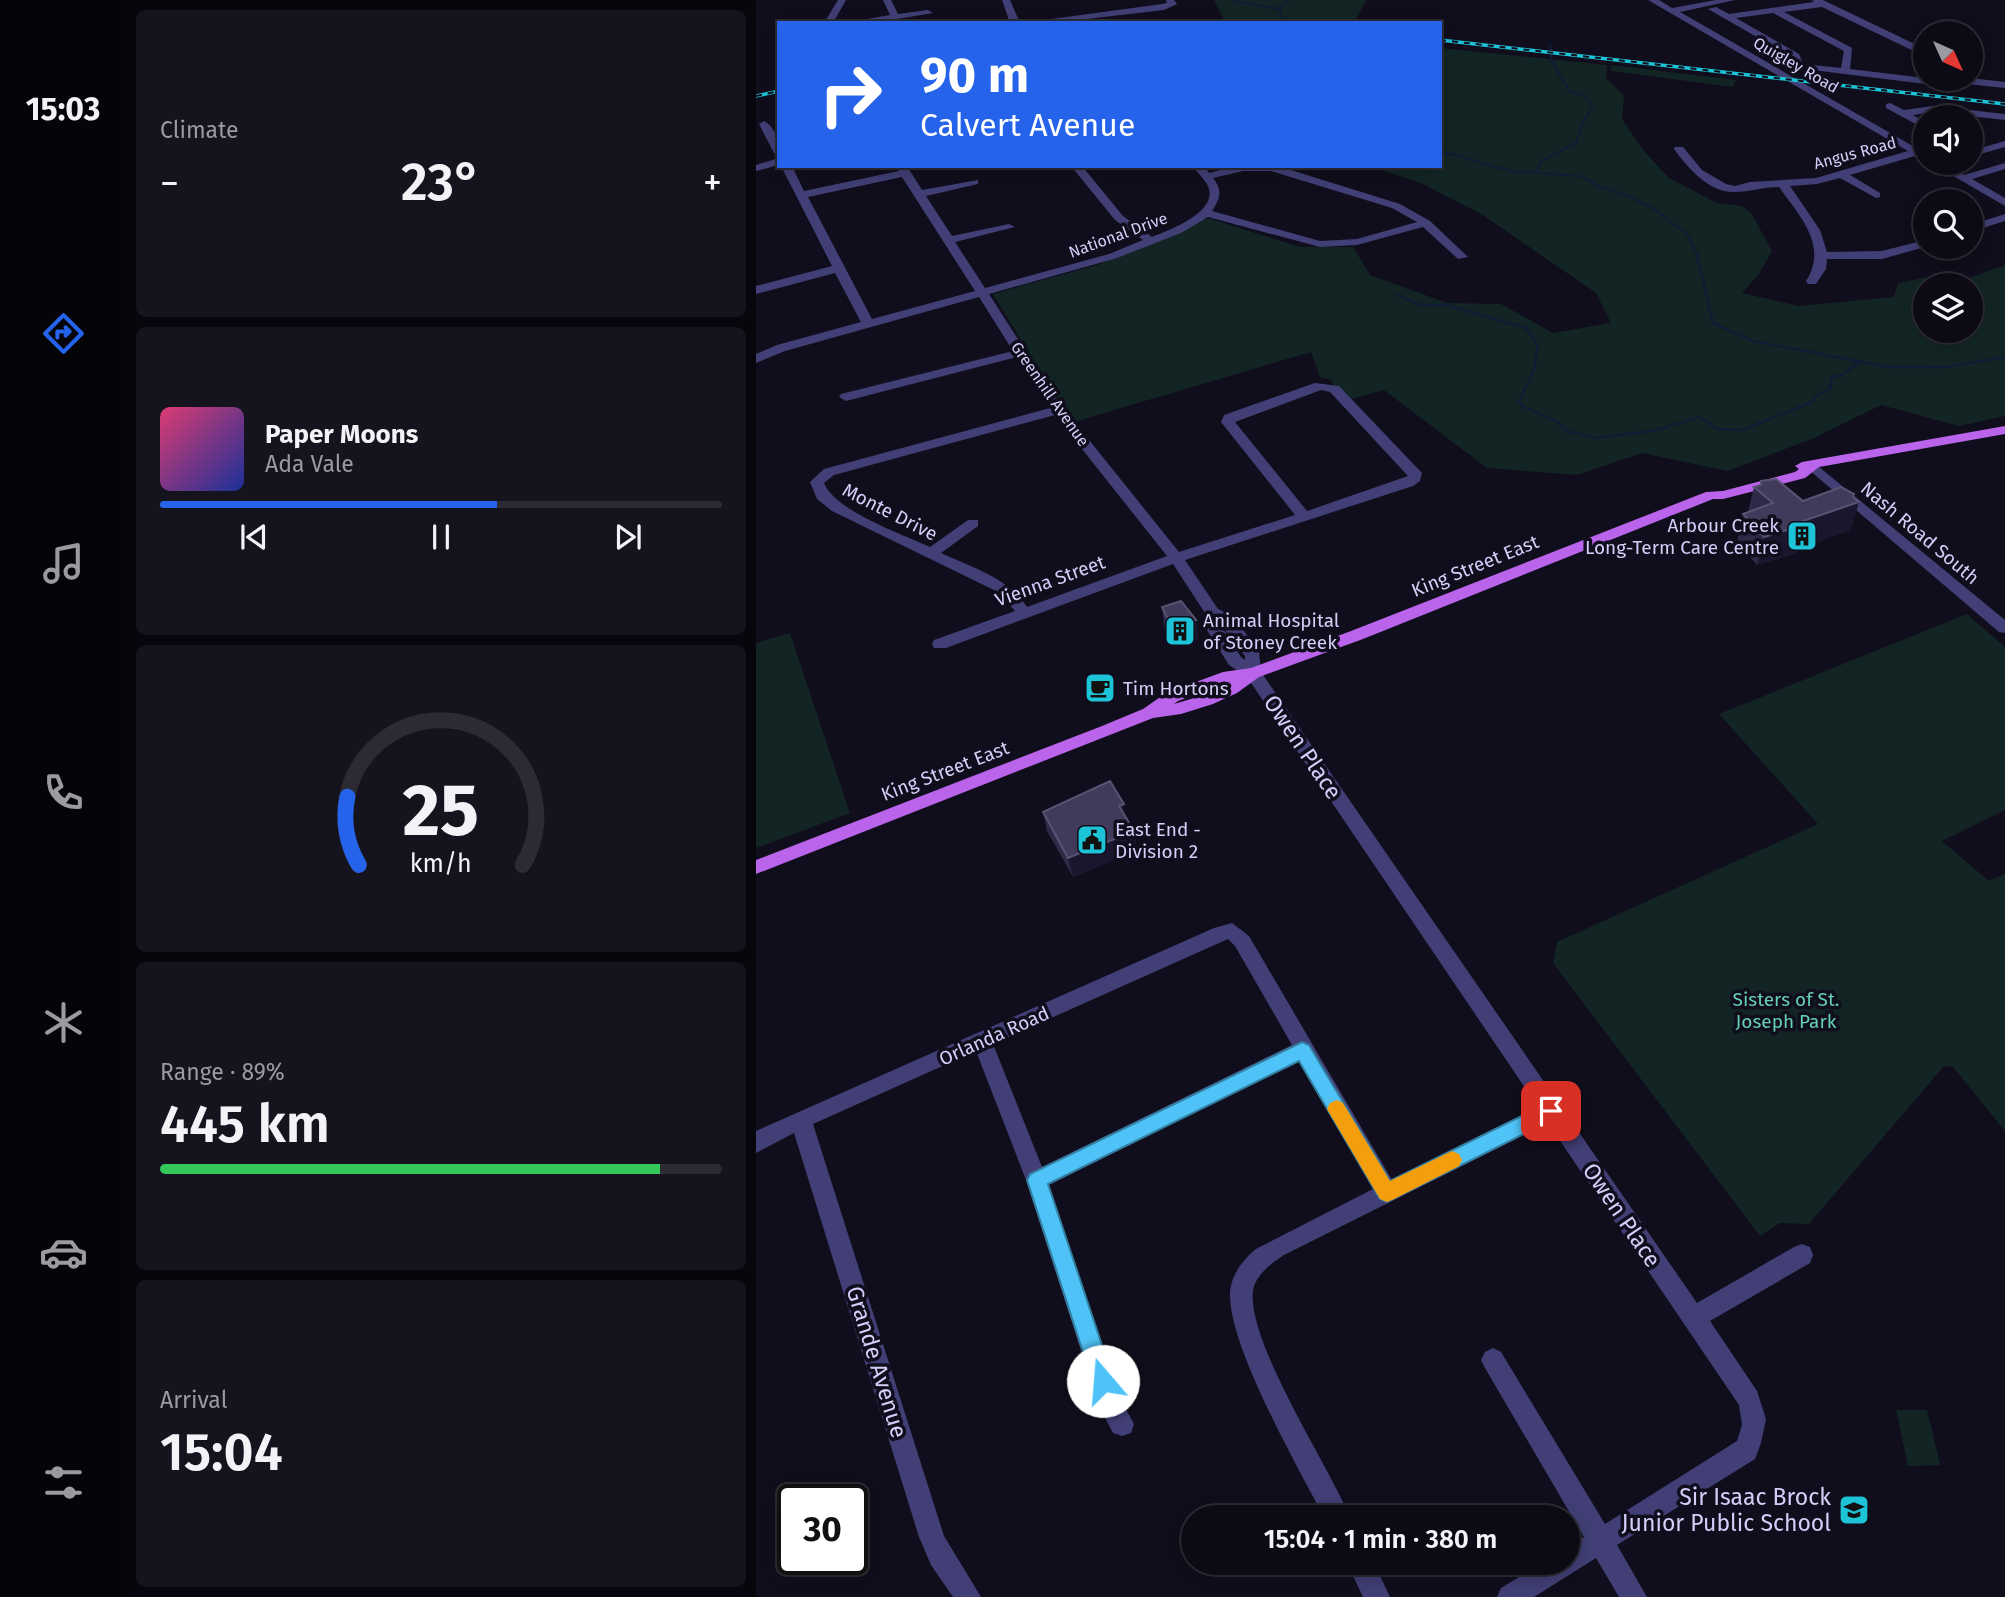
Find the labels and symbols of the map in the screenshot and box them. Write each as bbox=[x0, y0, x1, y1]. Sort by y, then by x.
north arrow bbox=[1913, 21, 1983, 91]
street label: Quigley Road bbox=[1750, 33, 1842, 97]
street label: Angus Road bbox=[1812, 133, 1898, 173]
street label: National Drive bbox=[1066, 208, 1170, 262]
street label: Greenhill Avenue bbox=[1007, 338, 1093, 450]
street label: Nash Road South bbox=[1856, 477, 1984, 589]
street label: Monte Drive bbox=[839, 478, 941, 546]
place label: Arbour Creek Long-Term Care Centre bbox=[1585, 514, 1779, 559]
building icon: Arbour Creek Long-Term Care Centre bbox=[1785, 519, 1819, 553]
street label: King Street East bbox=[1408, 530, 1542, 602]
street label: Vienna Street bbox=[992, 550, 1108, 612]
place label: Animal Hospital of Stoney Creek bbox=[1203, 609, 1340, 654]
building icon: Animal Hospital of Stoney Creek bbox=[1163, 614, 1197, 648]
cafe icon: Tim Hortons bbox=[1083, 671, 1117, 705]
place label: Tim Hortons bbox=[1123, 677, 1229, 700]
street label: Owen Place bbox=[1258, 689, 1348, 805]
street label: King Street East bbox=[878, 736, 1012, 806]
place label: East End - Division 2 bbox=[1115, 818, 1201, 863]
public building icon: East End - Division 2 bbox=[1075, 823, 1109, 857]
park label: Sisters of St. Joseph Park bbox=[1733, 988, 1839, 1033]
street label: Orlanda Road bbox=[935, 1001, 1053, 1071]
pin bbox=[1521, 1081, 1581, 1141]
street label: Owen Place bbox=[1577, 1157, 1667, 1273]
street label: Grande Avenue bbox=[841, 1283, 913, 1441]
position arrow bbox=[1066, 1344, 1140, 1418]
place label: Sir Isaac Brock Junior Public School bbox=[1622, 1483, 1831, 1537]
speed limit sign: 30 bbox=[777, 1484, 868, 1575]
school or university icon: Sir Isaac Brock Junior Public School bbox=[1837, 1493, 1871, 1527]

